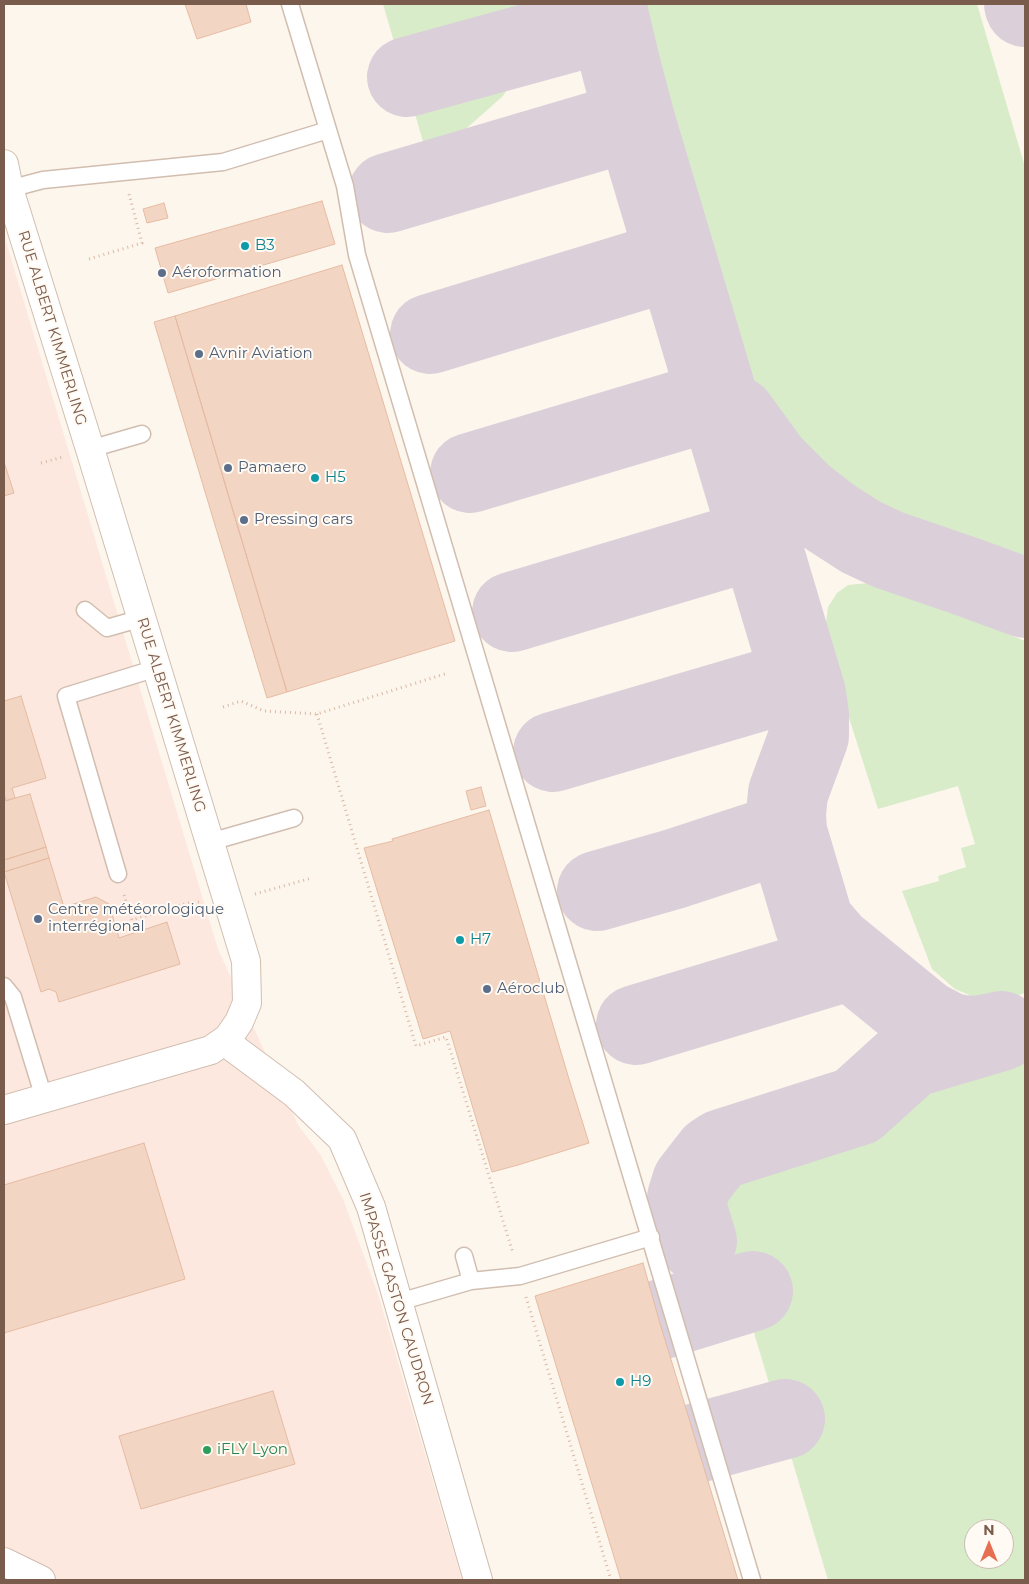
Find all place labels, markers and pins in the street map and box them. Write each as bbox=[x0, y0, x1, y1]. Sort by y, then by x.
place label: B3 bbox=[255, 237, 275, 255]
marker: B3 bbox=[239, 240, 251, 252]
place label: Aéroformation bbox=[172, 264, 282, 282]
marker: Aéroformation bbox=[156, 267, 168, 279]
place label: Avnir Aviation bbox=[209, 345, 313, 363]
marker: Avnir Aviation bbox=[193, 348, 205, 360]
place label: Pamaero bbox=[238, 459, 306, 477]
marker: Pamaero bbox=[222, 462, 234, 474]
place label: H5 bbox=[325, 469, 346, 487]
marker: H5 bbox=[309, 472, 321, 484]
place label: Pressing cars bbox=[254, 511, 353, 529]
marker: Pressing cars bbox=[238, 514, 250, 526]
place label: Centre météorologique interrégional bbox=[48, 901, 224, 936]
marker: Centre météorologique interrégional bbox=[32, 913, 44, 925]
place label: H7 bbox=[470, 931, 491, 949]
marker: H7 bbox=[454, 934, 466, 946]
place label: Aéroclub bbox=[497, 980, 565, 998]
marker: Aéroclub bbox=[481, 983, 493, 995]
place label: H9 bbox=[630, 1373, 651, 1391]
marker: H9 bbox=[614, 1376, 626, 1388]
place label: iFLY Lyon bbox=[217, 1441, 288, 1459]
marker: iFLY Lyon bbox=[201, 1444, 213, 1456]

